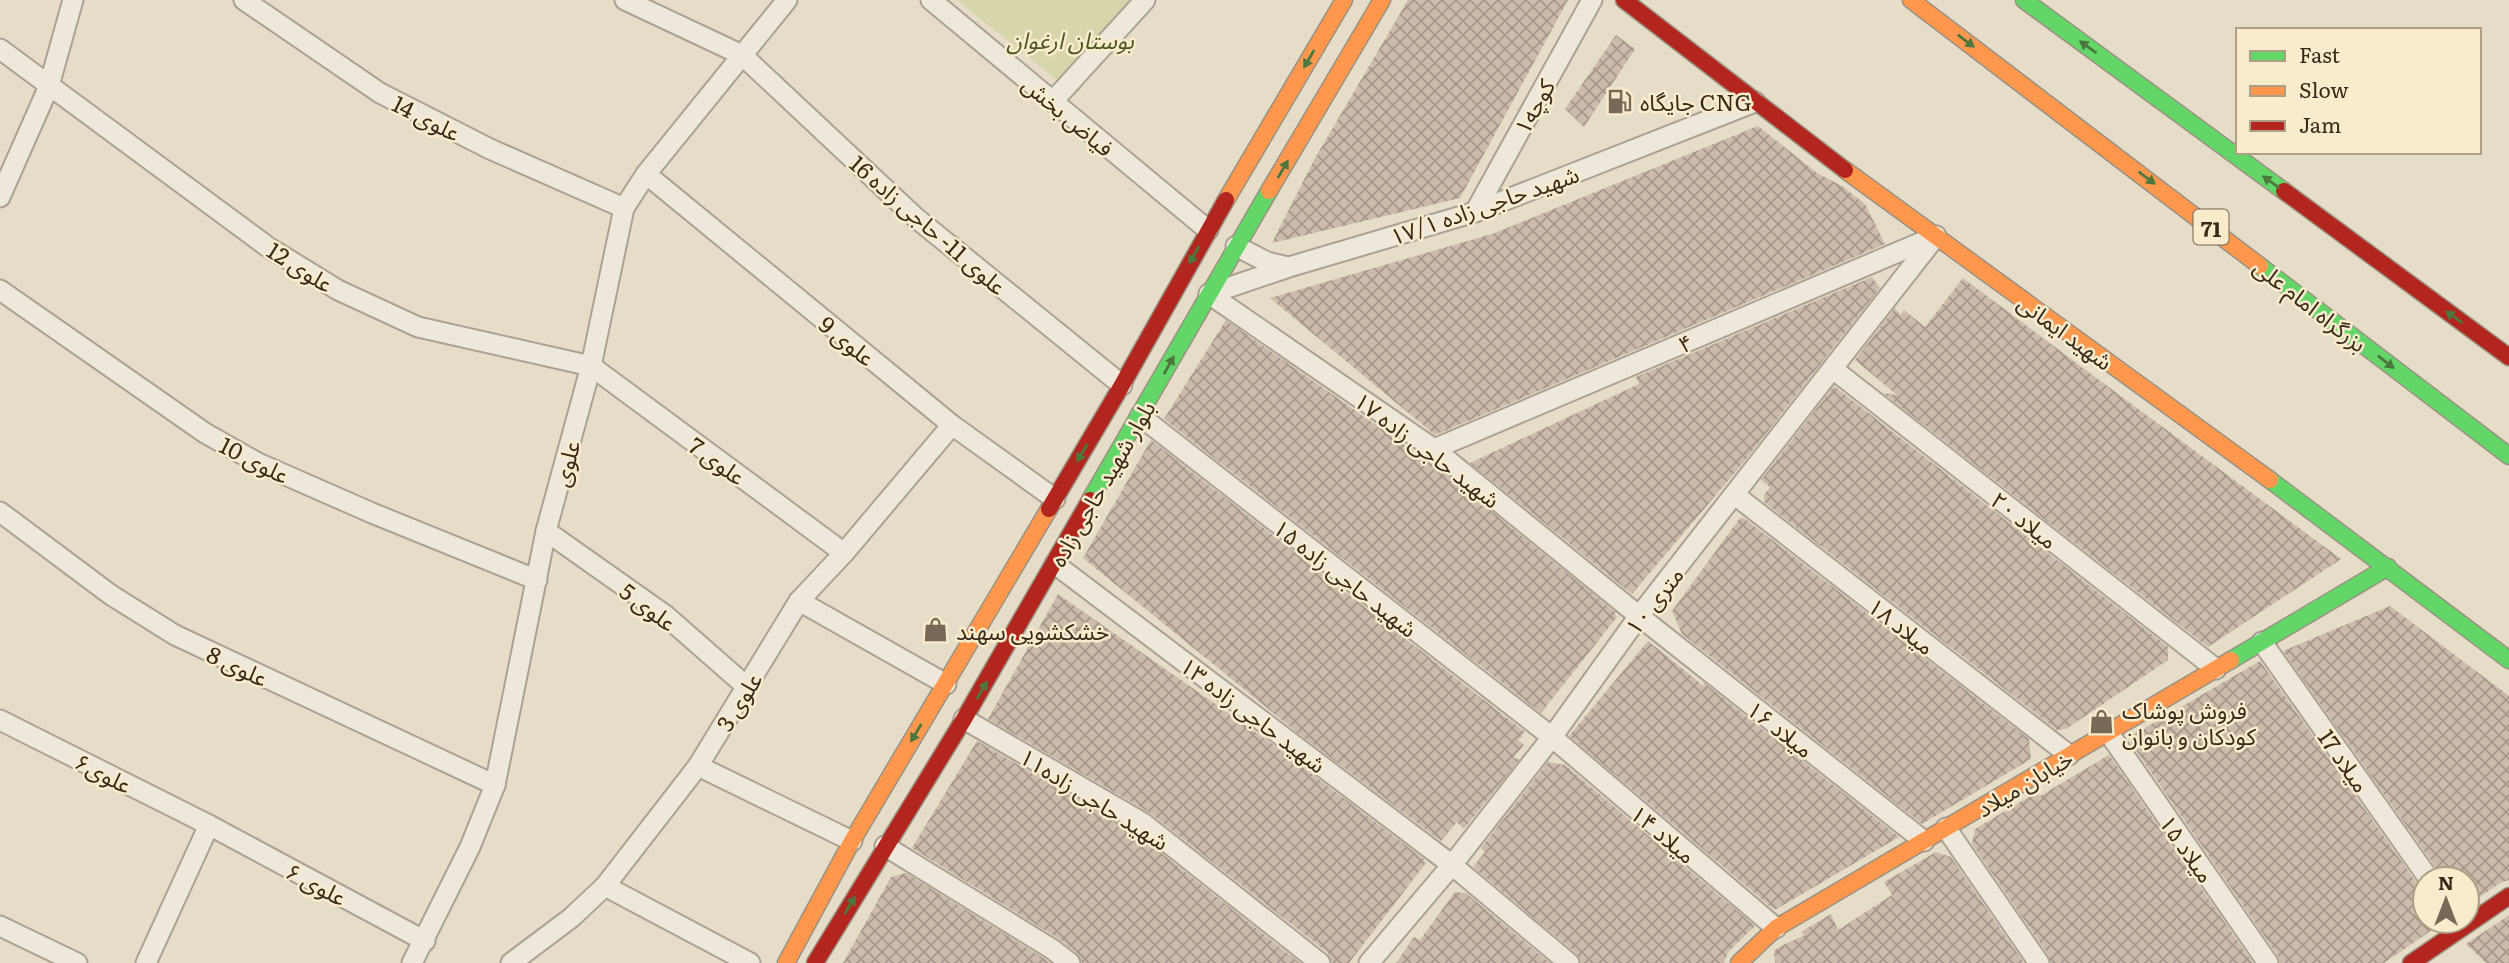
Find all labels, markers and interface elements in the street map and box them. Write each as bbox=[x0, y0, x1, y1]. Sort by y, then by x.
park label: بوستان ارغوان bbox=[1006, 22, 1135, 56]
legend bbox=[2236, 28, 2481, 154]
one-way arrow bbox=[1956, 34, 1974, 49]
text: Fast bbox=[2299, 38, 2340, 69]
one-way arrow bbox=[2078, 40, 2097, 54]
one-way arrow bbox=[1303, 49, 1315, 68]
street label: فیاض بخش bbox=[1016, 67, 1122, 163]
street label: کوچه۱ bbox=[1504, 72, 1562, 140]
text: Slow bbox=[2299, 73, 2349, 104]
place label: جایگاه CNG bbox=[1640, 84, 1752, 118]
street label: علوی 14 bbox=[387, 85, 467, 149]
fuel station icon: جایگاه CNG bbox=[1606, 87, 1634, 115]
text: Jam bbox=[2299, 108, 2341, 139]
street label: علوی 11- حاجی زاده 16 bbox=[843, 146, 1015, 302]
street label: شهید حاجی زاده ۱۷/۱ bbox=[1385, 156, 1583, 252]
one-way arrow bbox=[1277, 159, 1289, 178]
one-way arrow bbox=[2138, 171, 2156, 185]
one-way arrow bbox=[2262, 175, 2280, 189]
road number: 71 bbox=[2194, 210, 2228, 244]
street label: علوی 12 bbox=[261, 232, 341, 300]
one-way arrow bbox=[1188, 246, 1200, 265]
street label: بزرگراه امام علی bbox=[2245, 249, 2375, 362]
street label: شهید ایمانی bbox=[2011, 285, 2121, 377]
street label: علوی 9 bbox=[813, 307, 883, 373]
one-way arrow bbox=[2445, 310, 2463, 324]
street label: ۴ bbox=[1672, 324, 1698, 360]
one-way arrow bbox=[2377, 354, 2395, 368]
one-way arrow bbox=[1163, 356, 1175, 375]
street label: شهید حاجی زاده ۱۷ bbox=[1348, 383, 1508, 515]
street label: بلوار شهید حاجی زاده bbox=[1040, 394, 1162, 572]
street label: علوی 10 bbox=[214, 427, 296, 491]
street label: علوی 7 bbox=[682, 428, 754, 492]
street label: علوی bbox=[543, 436, 587, 490]
one-way arrow bbox=[1076, 444, 1088, 463]
street label: میلاد ۲۰ bbox=[1984, 482, 2066, 556]
street label: شهید حاجی زاده ۱۵ bbox=[1267, 510, 1425, 644]
street label: ۱۰ متری bbox=[1616, 559, 1690, 641]
street label: علوی 5 bbox=[614, 573, 684, 639]
street label: میلاد ۱۸ bbox=[1861, 588, 1943, 662]
place label: خشکشویی سهند bbox=[956, 613, 1109, 647]
shop icon: خشکشویی سهند bbox=[922, 616, 950, 644]
street label: علوی 8 bbox=[202, 636, 274, 694]
street label: شهید حاجی زاده ۱۳ bbox=[1174, 648, 1334, 780]
street label: علوی 3 bbox=[707, 665, 769, 737]
one-way arrow bbox=[975, 680, 988, 699]
street label: میلاد ۱۶ bbox=[1740, 691, 1822, 765]
place label: فروش پوشاک کودکان و بانوان bbox=[2122, 692, 2256, 752]
shop icon: فروش پوشاک کودکان و بانوان bbox=[2088, 708, 2116, 736]
street label: میلاد 17 bbox=[2311, 721, 2379, 799]
one-way arrow bbox=[910, 724, 922, 743]
street label: شهید حاجی زاده۱۱ bbox=[1014, 738, 1176, 858]
street label: خیابان میلاد bbox=[1969, 740, 2079, 824]
street label: علوی۶ bbox=[70, 743, 138, 801]
street label: میلاد ۱۴ bbox=[1624, 795, 1704, 871]
street label: میلاد ۱۵ bbox=[2152, 807, 2224, 889]
street label: علوی ۶ bbox=[281, 853, 353, 913]
north arrow bbox=[2411, 865, 2481, 935]
text: N bbox=[2438, 868, 2454, 896]
one-way arrow bbox=[844, 895, 856, 914]

